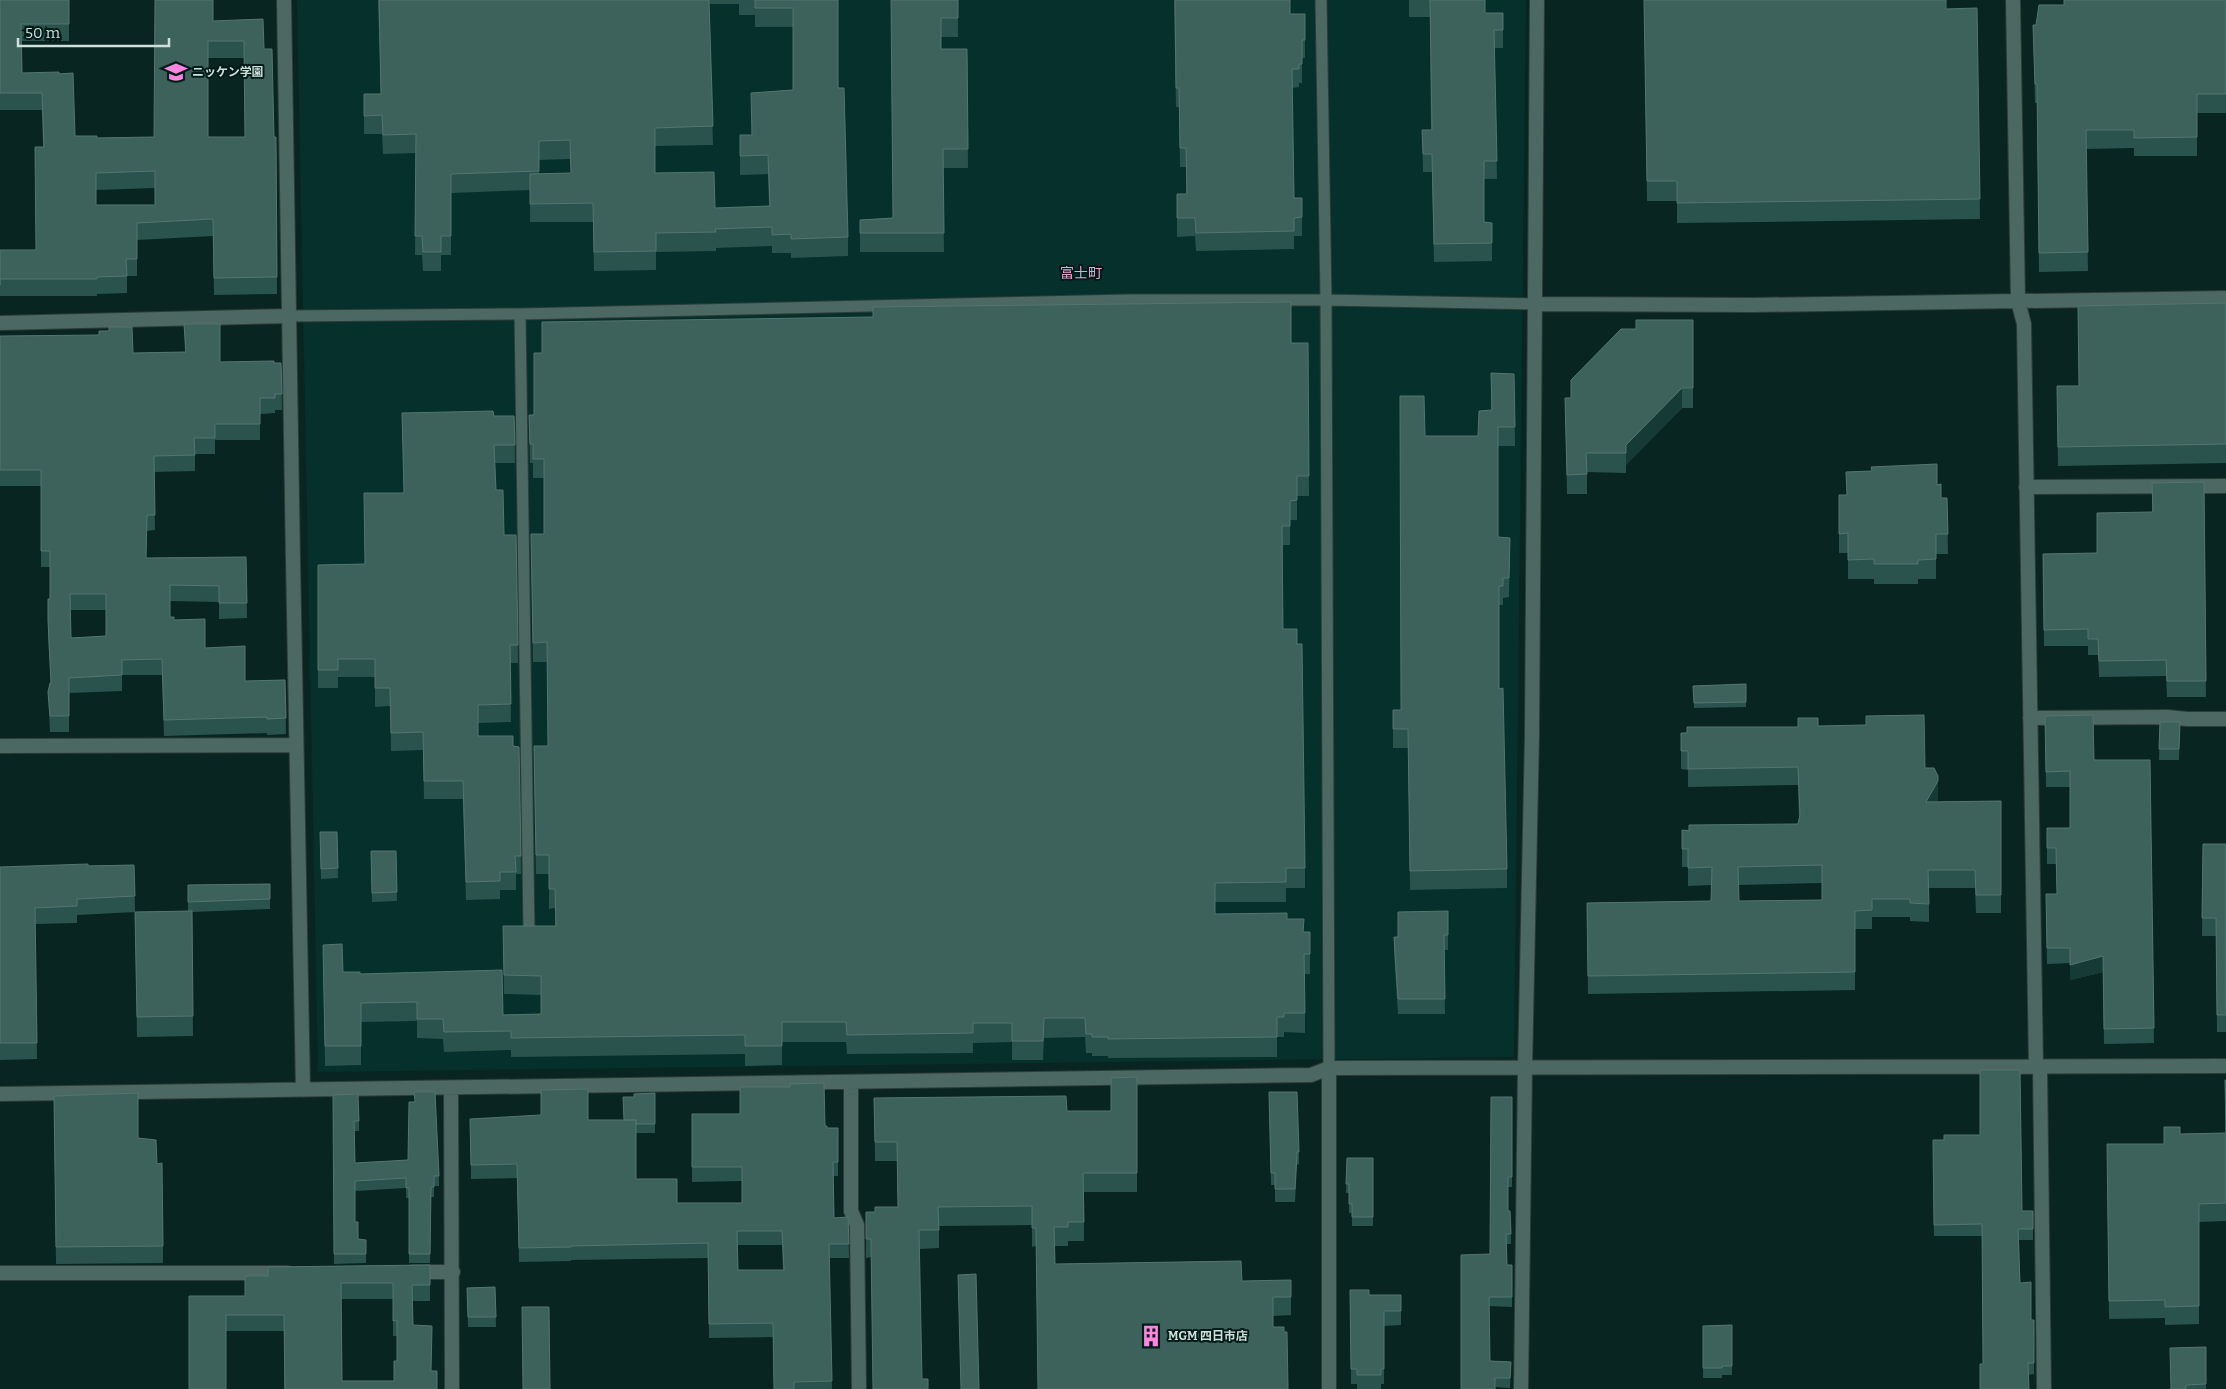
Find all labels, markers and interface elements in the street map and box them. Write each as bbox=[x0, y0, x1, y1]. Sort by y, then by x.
scale bar bbox=[18, 15, 169, 47]
text: 50 m bbox=[25, 24, 61, 42]
school or university icon: ニッケン学園 bbox=[163, 59, 189, 85]
place label: ニッケン学園 bbox=[192, 65, 264, 79]
district label: 富士町 bbox=[1060, 265, 1102, 282]
building icon: MGM 四日市店 bbox=[1138, 1323, 1164, 1349]
place label: MGM 四日市店 bbox=[1168, 1329, 1248, 1343]

